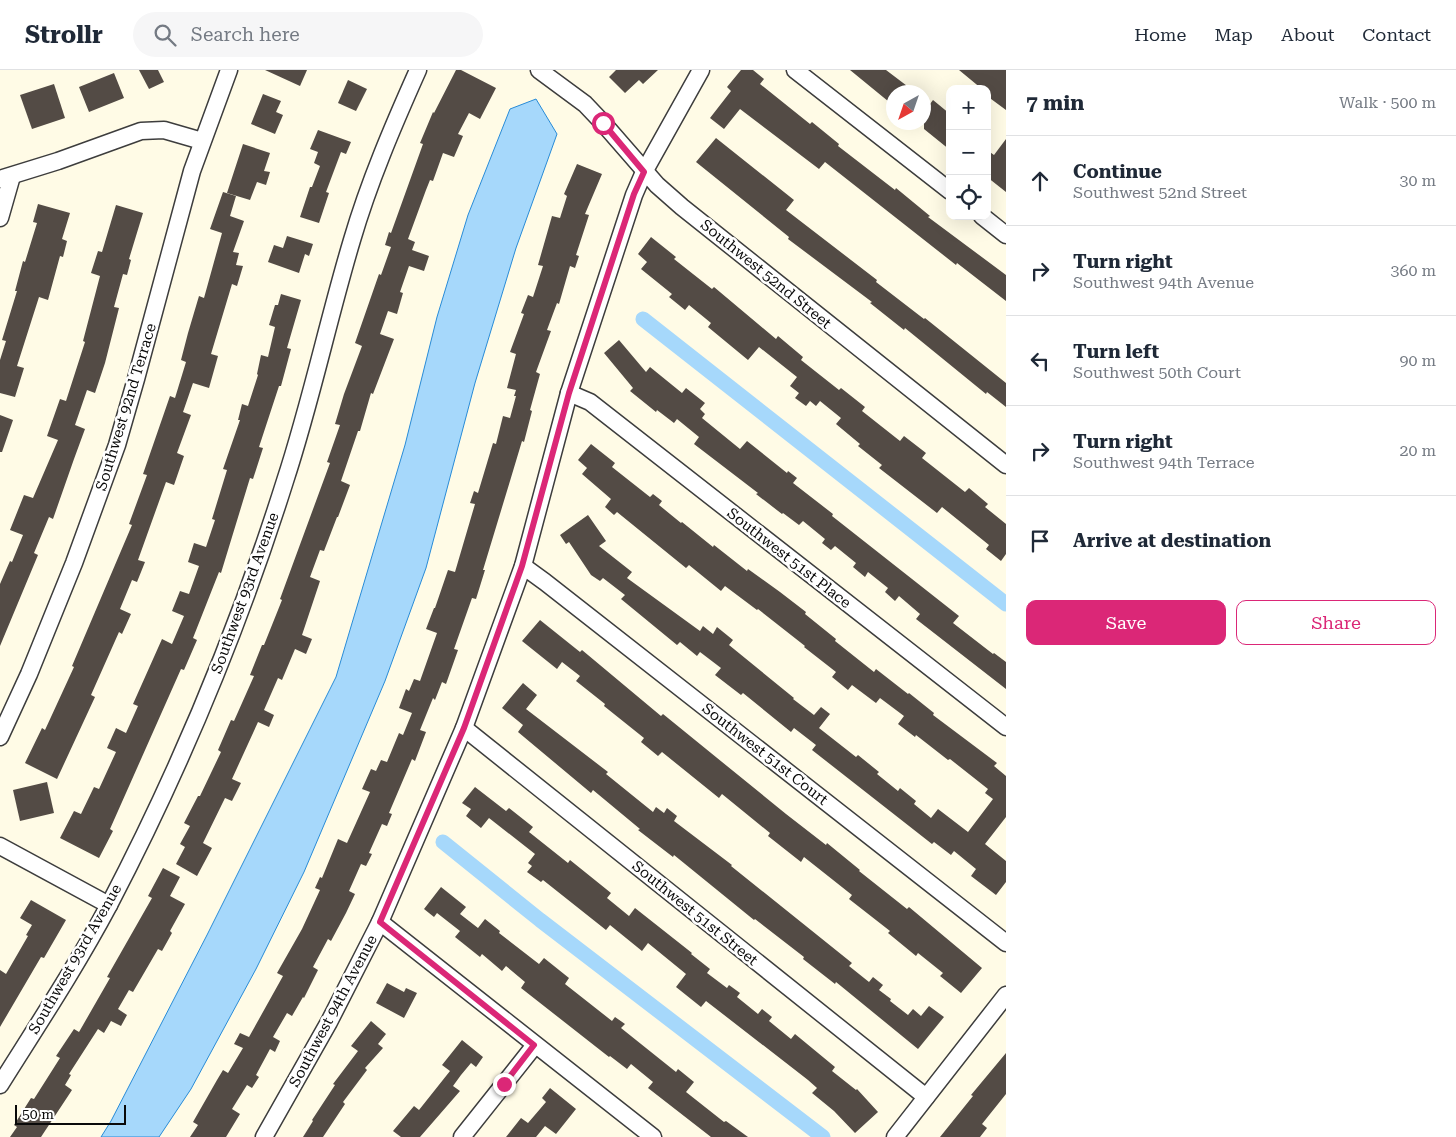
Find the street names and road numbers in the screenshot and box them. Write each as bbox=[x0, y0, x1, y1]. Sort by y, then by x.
street label: Southwest 52nd Street bbox=[697, 216, 835, 333]
street label: Southwest 92nd Terrace bbox=[92, 321, 160, 493]
street label: Southwest 51st Place bbox=[723, 504, 855, 612]
street label: Southwest 93rd Avenue bbox=[207, 510, 283, 676]
street label: Southwest 51st Court bbox=[698, 699, 832, 809]
street label: Southwest 51st Street bbox=[629, 857, 762, 969]
street label: Southwest 93rd Avenue bbox=[25, 881, 125, 1037]
street label: Southwest 94th Avenue bbox=[285, 932, 381, 1090]

